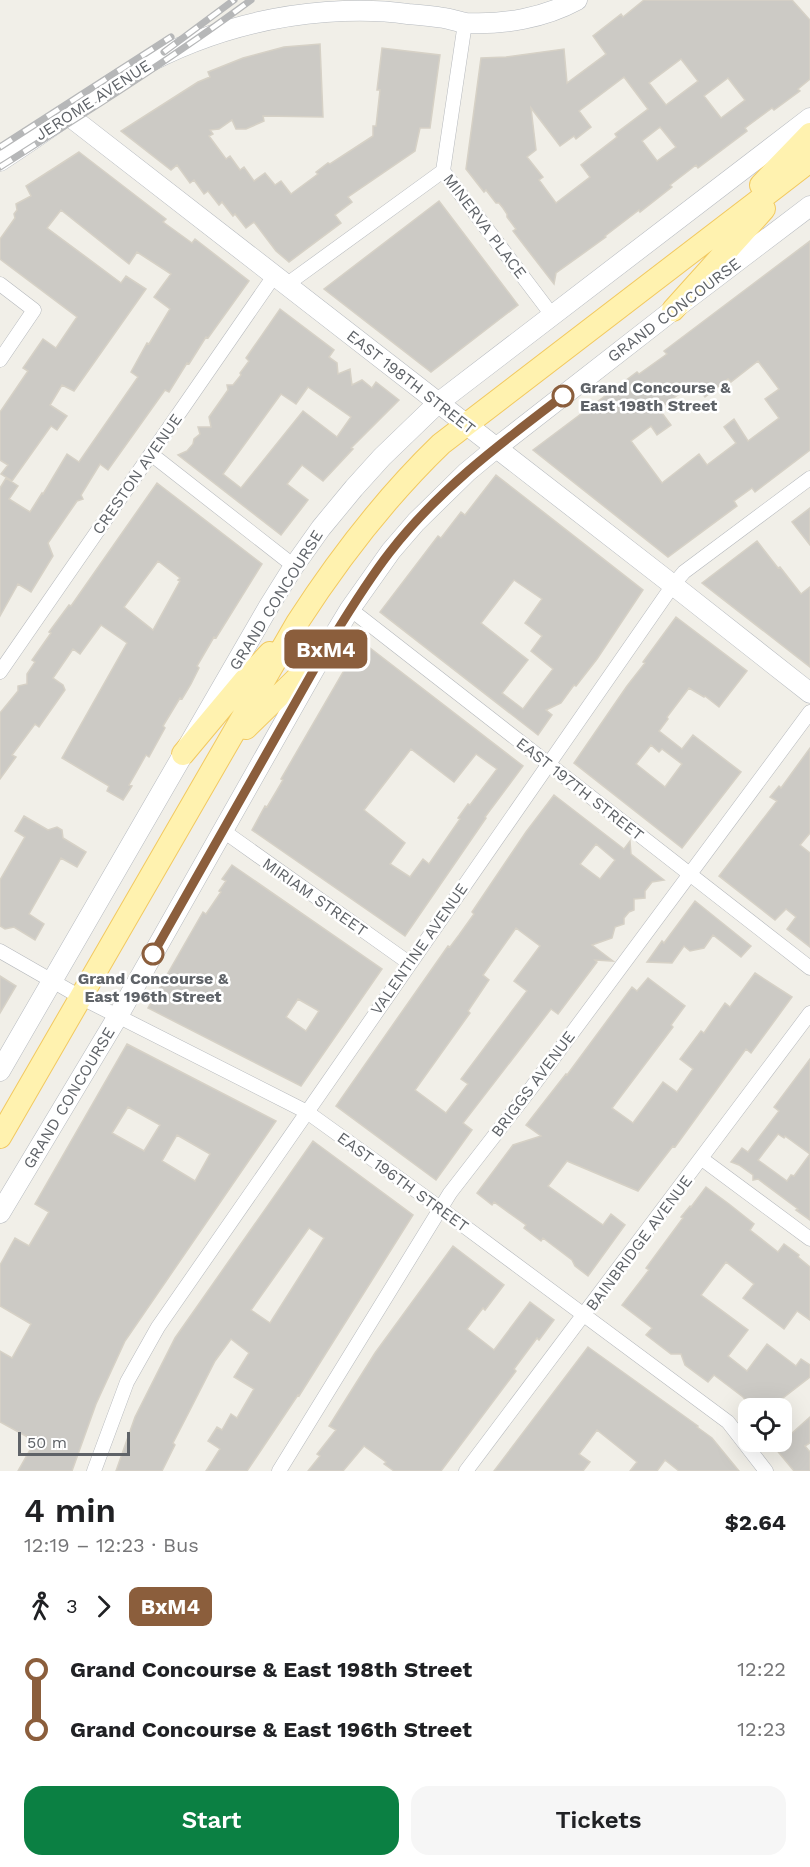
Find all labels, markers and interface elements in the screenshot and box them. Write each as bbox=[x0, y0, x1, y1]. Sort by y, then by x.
street label: JEROME AVENUE bbox=[32, 56, 154, 144]
street label: MINERVA PLACE bbox=[439, 170, 531, 282]
street label: GRAND CONCOURSE bbox=[604, 254, 744, 366]
street label: EAST 198TH STREET bbox=[343, 326, 479, 438]
place label: Grand Concourse & East 198th Street bbox=[580, 378, 731, 415]
marker: Grand Concourse & East 198th Street bbox=[552, 385, 574, 407]
street label: CRESTON AVENUE bbox=[88, 410, 186, 538]
street label: GRAND CONCOURSE bbox=[225, 526, 327, 674]
line badge: BxM4 bbox=[284, 630, 368, 668]
text: BxM4 bbox=[296, 637, 356, 662]
street label: EAST 197TH STREET bbox=[512, 733, 648, 845]
street label: MIRIAM STREET bbox=[259, 854, 371, 940]
street label: VALENTINE AVENUE bbox=[366, 880, 472, 1018]
marker: Grand Concourse & East 196th Street bbox=[142, 943, 164, 965]
place label: Grand Concourse & East 196th Street bbox=[78, 969, 229, 1006]
street label: GRAND CONCOURSE bbox=[19, 1024, 119, 1172]
street label: BRIGGS AVENUE bbox=[487, 1027, 579, 1141]
street label: EAST 196TH STREET bbox=[334, 1128, 473, 1236]
street label: BAINBRIDGE AVENUE bbox=[582, 1171, 696, 1315]
map controls bbox=[738, 1398, 792, 1452]
button: locate bbox=[738, 1398, 792, 1452]
scale bar bbox=[18, 1429, 130, 1456]
text: 50 m bbox=[27, 1433, 67, 1452]
text: 4 min bbox=[24, 1491, 116, 1530]
text: $2.64 bbox=[725, 1510, 786, 1535]
text: 12:19 – 12:23 · Bus bbox=[24, 1533, 199, 1557]
icon: walk bbox=[24, 1590, 57, 1623]
icon: forward bbox=[87, 1590, 120, 1623]
text: 3 bbox=[66, 1594, 78, 1618]
text: BxM4 bbox=[141, 1594, 200, 1619]
text: Grand Concourse & East 198th Street bbox=[70, 1657, 472, 1682]
text: 12:22 bbox=[737, 1657, 786, 1681]
text: Grand Concourse & East 196th Street bbox=[70, 1717, 472, 1742]
text: 12:23 bbox=[737, 1717, 786, 1741]
button: Start bbox=[24, 1786, 399, 1855]
button: Tickets bbox=[411, 1786, 786, 1855]

